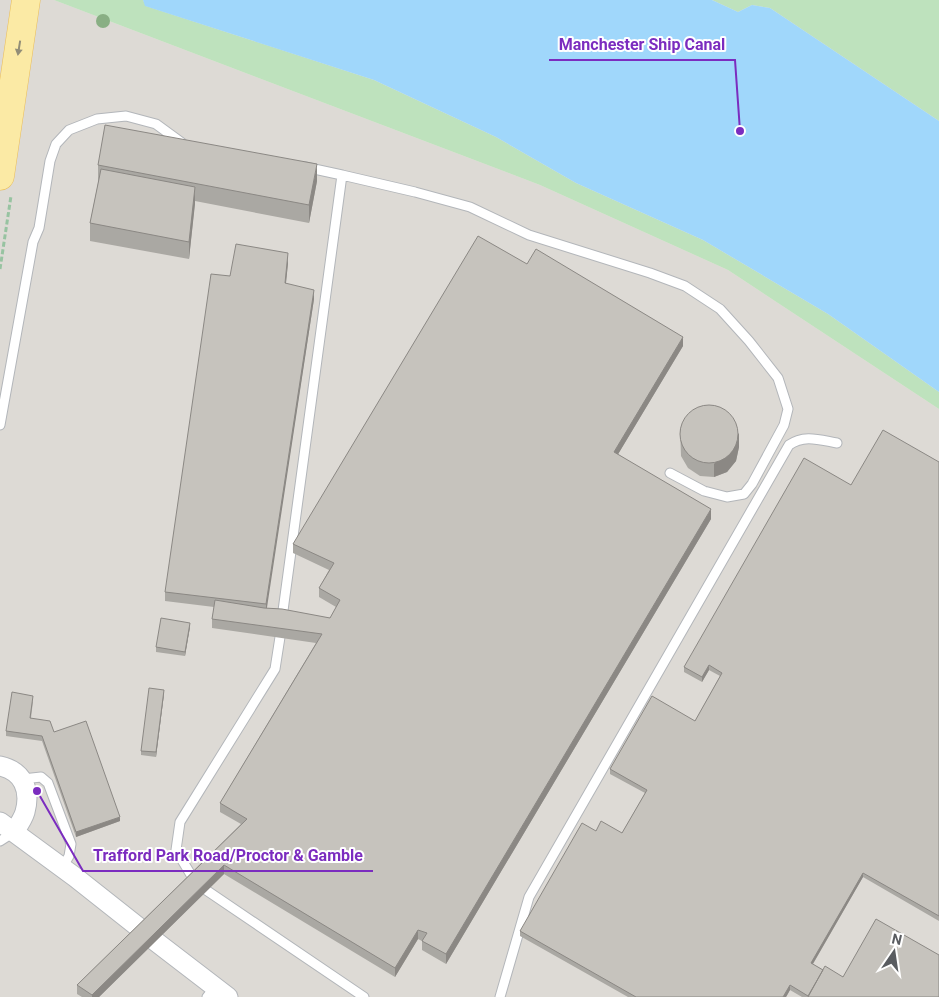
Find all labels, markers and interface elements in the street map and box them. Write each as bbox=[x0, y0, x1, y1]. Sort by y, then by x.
callout: Manchester Ship Canal bbox=[549, 29, 735, 60]
text: Manchester Ship Canal bbox=[559, 35, 725, 54]
one-way arrow bbox=[15, 41, 23, 57]
callout: Trafford Park Road/Proctor & Gamble bbox=[83, 840, 373, 871]
text: Trafford Park Road/Proctor & Gamble bbox=[93, 846, 363, 865]
north arrow bbox=[869, 927, 919, 977]
text: N bbox=[890, 930, 904, 948]

